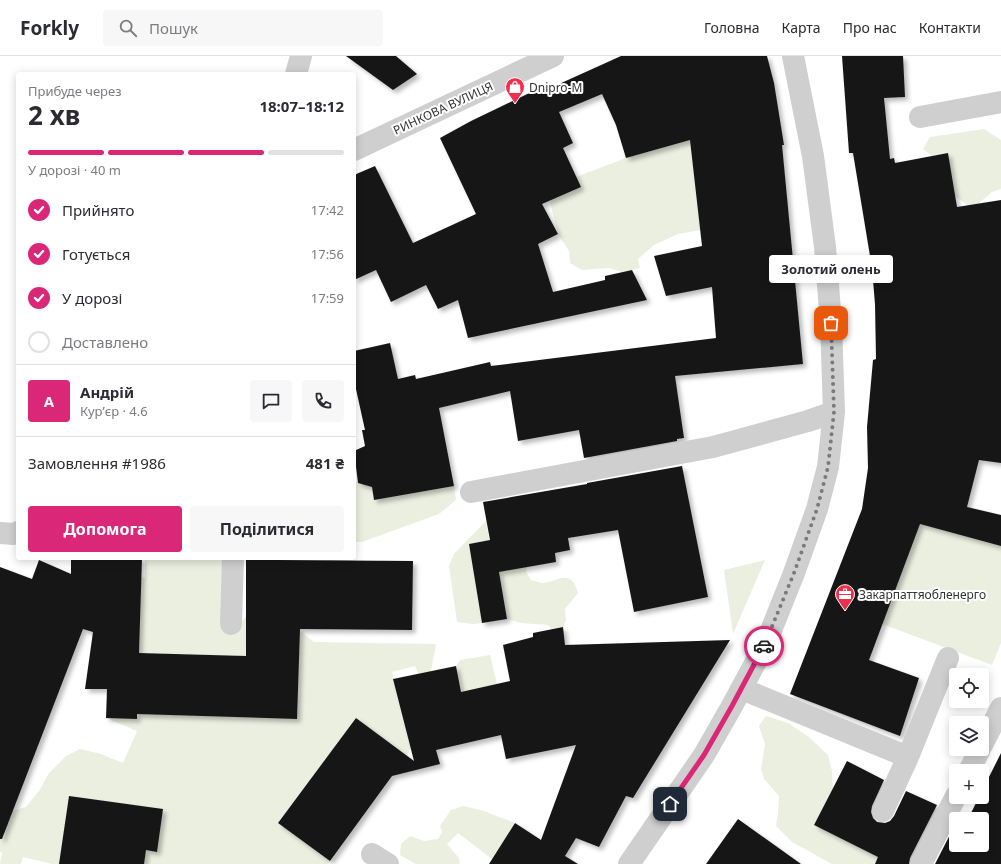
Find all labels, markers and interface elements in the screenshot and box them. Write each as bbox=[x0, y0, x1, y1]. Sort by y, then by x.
search box bbox=[103, 10, 383, 46]
text: Forkly bbox=[20, 15, 79, 41]
icon: search bbox=[117, 17, 139, 39]
text: Пошук bbox=[149, 18, 198, 38]
text: Головна bbox=[704, 18, 760, 37]
text: Карта bbox=[782, 18, 821, 37]
text: Про нас bbox=[843, 18, 897, 37]
text: Контакти bbox=[919, 18, 981, 37]
shop icon: Dnipro-M bbox=[504, 76, 526, 104]
street label: РИНКОВА ВУЛИЦЯ bbox=[390, 77, 496, 139]
place label: Dnipro-M bbox=[529, 79, 582, 96]
text: Прибуде через bbox=[28, 82, 122, 100]
text: 18:07–18:12 bbox=[259, 96, 344, 116]
text: 2 хв bbox=[28, 97, 80, 133]
text: У дорозі · 40 m bbox=[28, 161, 121, 179]
icon: check bbox=[28, 199, 50, 221]
text: Прийнято bbox=[62, 200, 134, 220]
text: 17:42 bbox=[311, 201, 344, 219]
icon: check bbox=[28, 243, 50, 265]
text: Готується bbox=[62, 244, 130, 264]
text: 17:56 bbox=[311, 245, 344, 263]
callout: Золотий олень bbox=[769, 255, 893, 283]
text: Золотий олень bbox=[781, 260, 881, 278]
icon: check bbox=[28, 287, 50, 309]
text: У дорозі bbox=[62, 288, 122, 308]
text: 17:59 bbox=[311, 289, 344, 307]
pin bbox=[814, 306, 848, 340]
icon: bag bbox=[820, 312, 842, 334]
text: Доставлено bbox=[62, 332, 148, 352]
button: chat bbox=[250, 380, 292, 422]
button: phone bbox=[302, 380, 344, 422]
text: Андрій bbox=[80, 382, 134, 402]
text: А bbox=[44, 391, 54, 411]
text: Кур’єр · 4.6 bbox=[80, 402, 148, 420]
text: Замовлення #1986 bbox=[28, 453, 166, 473]
text: 481 ₴ bbox=[306, 453, 344, 473]
button: Допомога bbox=[28, 506, 182, 552]
button: Поділитися bbox=[190, 506, 344, 552]
office icon: Закарпаттяобленерго bbox=[834, 583, 856, 611]
place label: Закарпаттяобленерго bbox=[859, 586, 986, 603]
courier bbox=[744, 626, 784, 666]
icon: car bbox=[753, 635, 775, 657]
map controls bbox=[949, 668, 989, 852]
button: locate bbox=[949, 668, 989, 708]
button: layers bbox=[949, 716, 989, 756]
button: + bbox=[949, 764, 989, 804]
pin bbox=[653, 787, 687, 821]
icon: home bbox=[659, 793, 681, 815]
button: − bbox=[949, 812, 989, 852]

